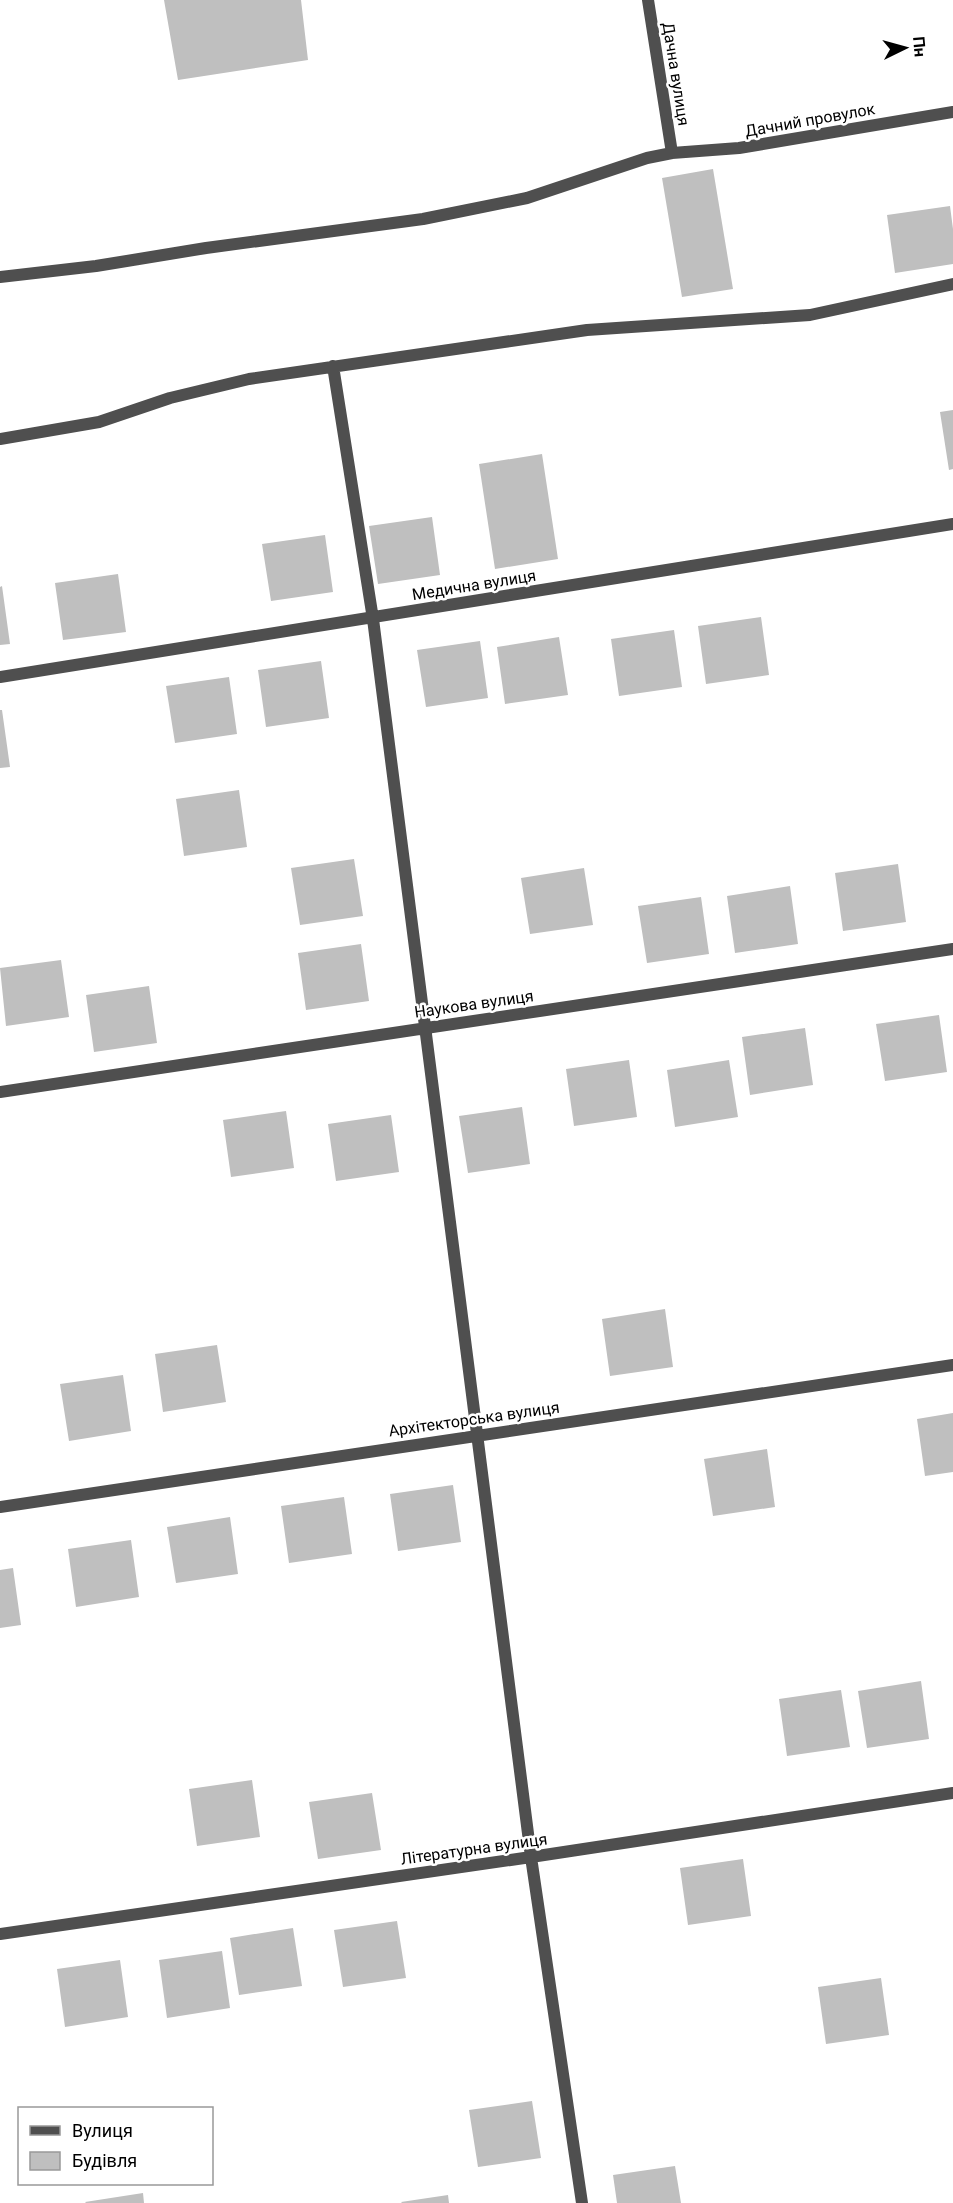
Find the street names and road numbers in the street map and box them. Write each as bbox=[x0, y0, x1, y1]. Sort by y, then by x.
street label: Дачна вулиця bbox=[658, 21, 694, 127]
street label: Дачний провулок bbox=[743, 99, 877, 141]
street label: Медична вулиця bbox=[411, 566, 537, 604]
street label: Наукова вулиця bbox=[413, 986, 535, 1022]
street label: Архітекторська вулиця bbox=[387, 1398, 561, 1440]
street label: Літературна вулиця bbox=[400, 1829, 548, 1869]

